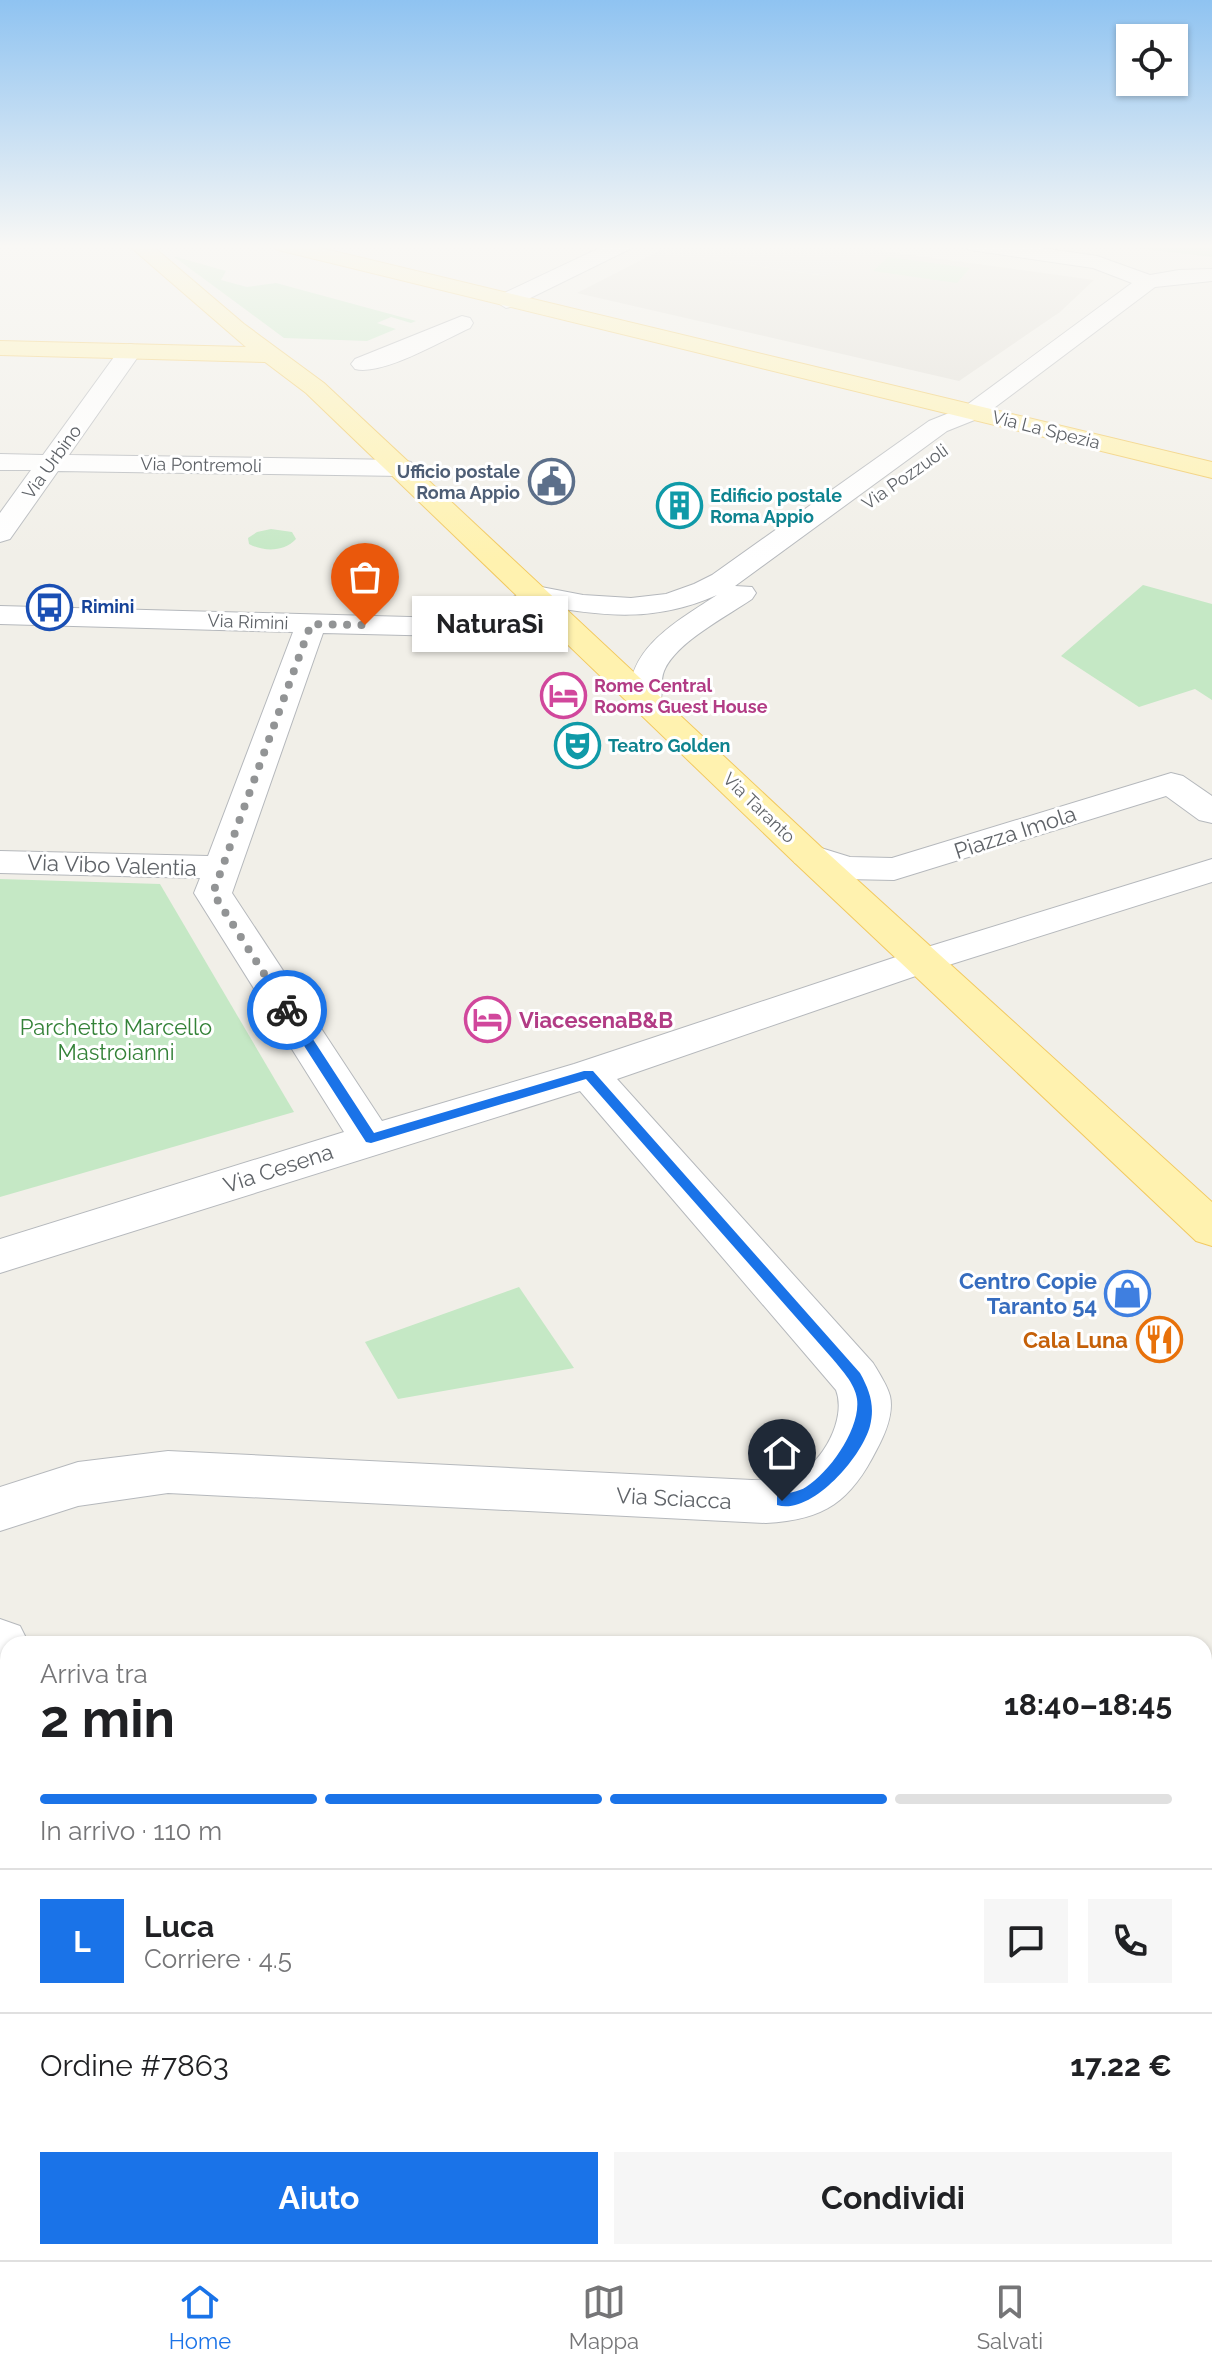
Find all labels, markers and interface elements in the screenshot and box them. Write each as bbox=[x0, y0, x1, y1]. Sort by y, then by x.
map controls bbox=[1116, 24, 1188, 96]
button: locate bbox=[1116, 24, 1188, 96]
street label: Via La Spezia bbox=[990, 406, 1102, 453]
street label: Via Urbino bbox=[18, 420, 86, 503]
street label: Via Pozzuoli bbox=[858, 439, 952, 514]
street label: Via Pontremoli bbox=[140, 453, 262, 476]
public building icon: Ufficio postale Roma Appio bbox=[527, 458, 575, 506]
place label: Ufficio postale Roma Appio bbox=[397, 461, 520, 503]
building icon: Edificio postale Roma Appio bbox=[655, 482, 703, 530]
place label: Edificio postale Roma Appio bbox=[710, 485, 842, 527]
pin bbox=[331, 543, 399, 625]
icon: bag bbox=[343, 555, 387, 599]
bus stop icon: Rimini bbox=[26, 583, 74, 631]
place label: Rimini bbox=[81, 596, 134, 617]
callout: NaturaSì bbox=[413, 597, 569, 653]
text: NaturaSì bbox=[436, 609, 544, 639]
street label: Via Rimini bbox=[207, 610, 289, 633]
hotel icon: Rome Central Rooms Guest House bbox=[539, 672, 587, 720]
place label: Rome Central Rooms Guest House bbox=[594, 675, 768, 717]
theatre icon: Teatro Golden bbox=[553, 722, 601, 770]
place label: Teatro Golden bbox=[608, 735, 730, 756]
street label: Via Taranto bbox=[719, 768, 800, 847]
street label: Piazza Imola bbox=[951, 800, 1079, 864]
street label: Via Vibo Valentia bbox=[27, 849, 197, 881]
courier bbox=[247, 970, 327, 1050]
icon: bike bbox=[265, 988, 309, 1032]
hotel icon: ViacesenaB&B bbox=[464, 996, 512, 1044]
place label: ViacesenaB&B bbox=[519, 1007, 673, 1033]
park label: Parchetto Marcello Mastroianni bbox=[20, 1014, 212, 1065]
street label: Via Cesena bbox=[220, 1138, 336, 1198]
place label: Centro Copie Taranto 54 bbox=[959, 1268, 1097, 1319]
shop icon: Centro Copie Taranto 54 bbox=[1104, 1270, 1152, 1318]
restaurant icon: Cala Luna bbox=[1135, 1316, 1183, 1364]
place label: Cala Luna bbox=[1023, 1327, 1128, 1353]
pin bbox=[748, 1419, 816, 1501]
icon: home bbox=[760, 1431, 804, 1475]
street label: Via Sciacca bbox=[616, 1482, 732, 1514]
text: Arriva tra bbox=[40, 1659, 148, 1689]
text: 18:40–18:45 bbox=[1004, 1687, 1172, 1722]
text: 2 min bbox=[40, 1688, 175, 1749]
text: In arrivo · 110 m bbox=[40, 1816, 222, 1846]
button: chat bbox=[984, 1899, 1068, 1983]
button: phone bbox=[1088, 1899, 1172, 1983]
text: Luca bbox=[144, 1909, 214, 1944]
text: L bbox=[73, 1924, 91, 1959]
text: Corriere · 4.5 bbox=[144, 1944, 292, 1974]
text: Ordine #7863 bbox=[40, 2048, 229, 2083]
text: 17.22 € bbox=[1070, 2048, 1172, 2083]
button: Aiuto bbox=[40, 2152, 598, 2244]
button: Condividi bbox=[614, 2152, 1172, 2244]
tab: Home bbox=[169, 2280, 231, 2354]
tab: Mappa bbox=[569, 2280, 639, 2354]
tab: Salvati bbox=[977, 2280, 1043, 2354]

